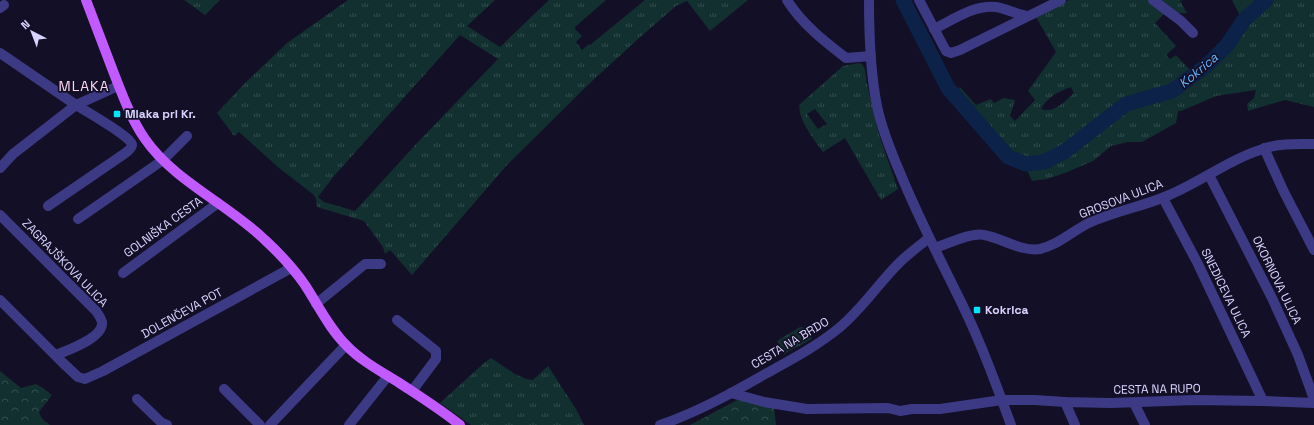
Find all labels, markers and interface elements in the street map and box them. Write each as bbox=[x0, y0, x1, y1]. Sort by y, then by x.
north arrow bbox=[12, 12, 52, 52]
text: N bbox=[18, 17, 33, 32]
water label: Kokrica bbox=[1175, 49, 1222, 92]
district label: MLAKA bbox=[59, 77, 109, 95]
place label: Mlaka pri Kr. bbox=[125, 106, 196, 122]
marker: Mlaka pri Kr. bbox=[112, 109, 122, 119]
street label: GROSOVA ULICA bbox=[1077, 175, 1166, 222]
street label: GOLNIŠKA CESTA bbox=[120, 193, 206, 261]
street label: ZAGRAJŠKOVA ULICA bbox=[19, 215, 112, 311]
street label: OKORNOVA ULICA bbox=[1249, 233, 1305, 327]
street label: SNEDICEVA ULICA bbox=[1197, 246, 1255, 341]
street label: DOLENČEVA POT bbox=[138, 284, 226, 342]
place label: Kokrica bbox=[985, 302, 1028, 318]
marker: Kokrica bbox=[972, 305, 982, 315]
street label: CESTA NA BRDO bbox=[748, 313, 832, 373]
street label: CESTA NA RUPO bbox=[1113, 380, 1201, 398]

